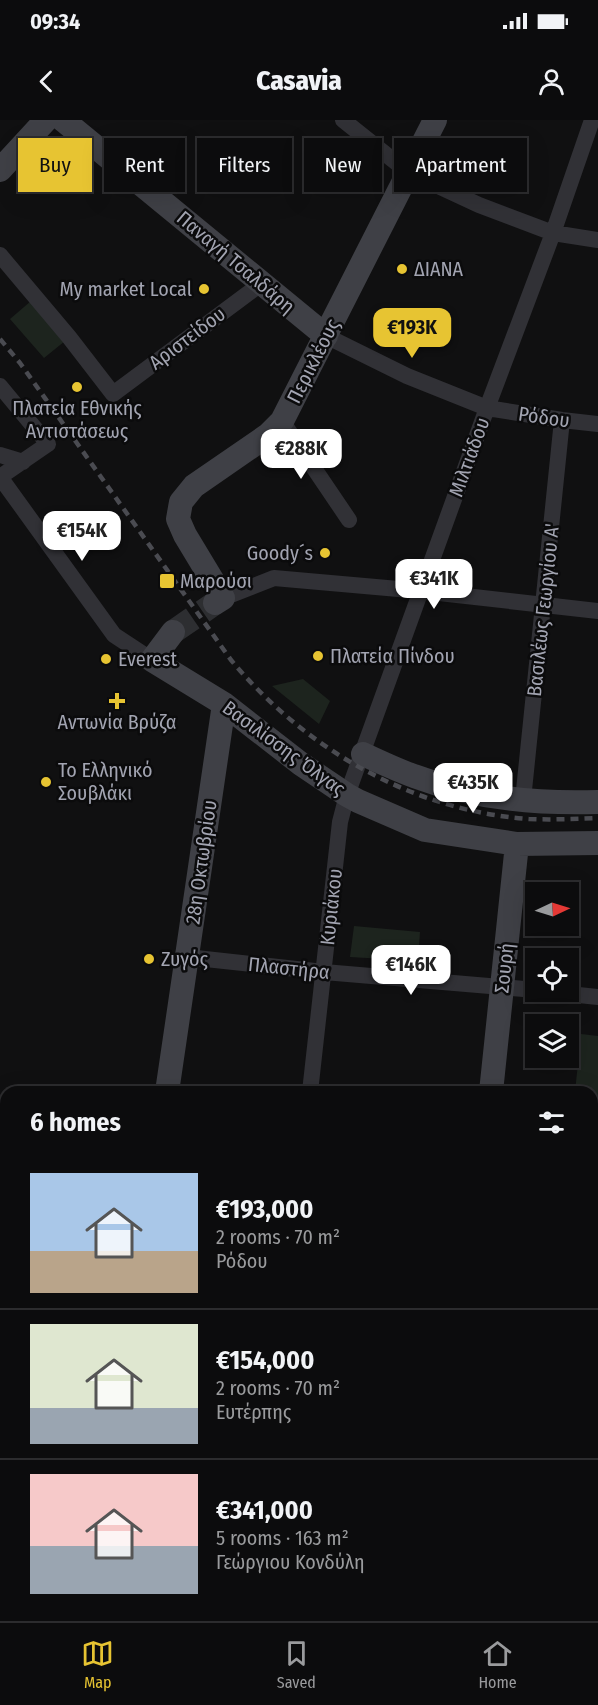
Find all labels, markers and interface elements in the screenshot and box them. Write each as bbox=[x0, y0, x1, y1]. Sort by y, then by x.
text: 09:34 bbox=[30, 8, 80, 35]
icon: back bbox=[30, 65, 63, 98]
text: Casavia bbox=[256, 65, 342, 97]
icon: person bbox=[535, 65, 568, 98]
chip: Buy bbox=[18, 138, 92, 192]
chip: Rent bbox=[104, 138, 185, 192]
chip: Filters bbox=[197, 138, 292, 192]
chip: New bbox=[304, 138, 382, 192]
chip: Apartment bbox=[394, 138, 527, 192]
street label: Παναγή Τσαλδάρη bbox=[172, 206, 300, 318]
place label: ΔΙΑΝΑ bbox=[414, 257, 464, 281]
marker: ΔΙΑΝΑ bbox=[395, 262, 409, 276]
place label: My market Local bbox=[60, 277, 192, 301]
marker: My market Local bbox=[197, 282, 211, 296]
street label: Αριστείδου bbox=[144, 302, 230, 374]
pin: €193K bbox=[370, 308, 454, 359]
street label: Περικλέους bbox=[282, 314, 345, 407]
text: €193K bbox=[387, 315, 437, 339]
marker: Πλατεία Εθνικής Αντιστάσεως bbox=[70, 380, 84, 394]
place label: Πλατεία Εθνικής Αντιστάσεως bbox=[12, 396, 142, 443]
street label: Ρόδου bbox=[517, 402, 571, 432]
street label: Μιλτιάδου bbox=[444, 414, 494, 500]
pin: €288K bbox=[259, 429, 343, 480]
text: €288K bbox=[275, 436, 327, 460]
pin: €154K bbox=[40, 511, 124, 562]
text: €154K bbox=[57, 518, 107, 542]
street label: Βασιλέως Γεωργίου Α' bbox=[522, 522, 564, 698]
place label: Goody´s bbox=[247, 541, 313, 565]
marker: Goody´s bbox=[318, 546, 332, 560]
pin: €341K bbox=[392, 559, 476, 610]
text: €341K bbox=[409, 566, 459, 590]
place label: Μαρούσι bbox=[180, 569, 252, 593]
marker: Μαρούσι bbox=[158, 572, 176, 590]
place label: Πλατεία Πίνδου bbox=[330, 644, 455, 668]
place label: Everest bbox=[118, 647, 178, 671]
marker: Πλατεία Πίνδου bbox=[311, 649, 325, 663]
marker: Everest bbox=[99, 652, 113, 666]
marker: Αντωνία Βρύζα bbox=[110, 694, 124, 708]
street label: Βασιλίσσης Όλγας bbox=[218, 695, 351, 801]
place label: Αντωνία Βρύζα bbox=[57, 710, 177, 734]
place label: Το Ελληνικό Σουβλάκι bbox=[58, 758, 152, 805]
pin: €435K bbox=[431, 763, 515, 814]
text: €435K bbox=[447, 770, 499, 794]
marker: Το Ελληνικό Σουβλάκι bbox=[39, 775, 53, 789]
street label: 28η Οκτωβρίου bbox=[180, 798, 222, 926]
street label: Κυριάκου bbox=[315, 867, 347, 947]
north arrow bbox=[525, 882, 579, 936]
map controls bbox=[525, 882, 579, 1068]
street label: Σουρή bbox=[489, 942, 519, 994]
pin: €146K bbox=[369, 945, 453, 996]
place label: Ζυγός bbox=[161, 947, 208, 971]
button: locate bbox=[525, 948, 579, 1002]
marker: Ζυγός bbox=[142, 952, 156, 966]
street label: Πλαστήρα bbox=[247, 952, 331, 984]
text: €146K bbox=[386, 952, 436, 976]
button: layers bbox=[525, 1014, 579, 1068]
icon: filters bbox=[535, 1106, 568, 1139]
text: 6 homes bbox=[30, 1107, 121, 1138]
text: €193,000 bbox=[216, 1194, 313, 1225]
icon: home bbox=[78, 1197, 150, 1269]
text: 2 rooms · 70 m² bbox=[216, 1225, 340, 1249]
text: Ρόδου bbox=[216, 1249, 268, 1273]
text: €154,000 bbox=[216, 1345, 314, 1376]
icon: home bbox=[78, 1348, 150, 1420]
text: 2 rooms · 70 m² bbox=[216, 1376, 340, 1400]
text: Ευτέρπης bbox=[216, 1400, 291, 1424]
text: €341,000 bbox=[216, 1495, 313, 1526]
icon: home bbox=[78, 1498, 150, 1570]
text: 5 rooms · 163 m² bbox=[216, 1526, 349, 1550]
text: Γεώργιου Κονδύλη bbox=[216, 1550, 364, 1574]
tab: Map bbox=[81, 1637, 114, 1692]
tab: Saved bbox=[277, 1637, 316, 1692]
tab: Home bbox=[478, 1637, 517, 1692]

